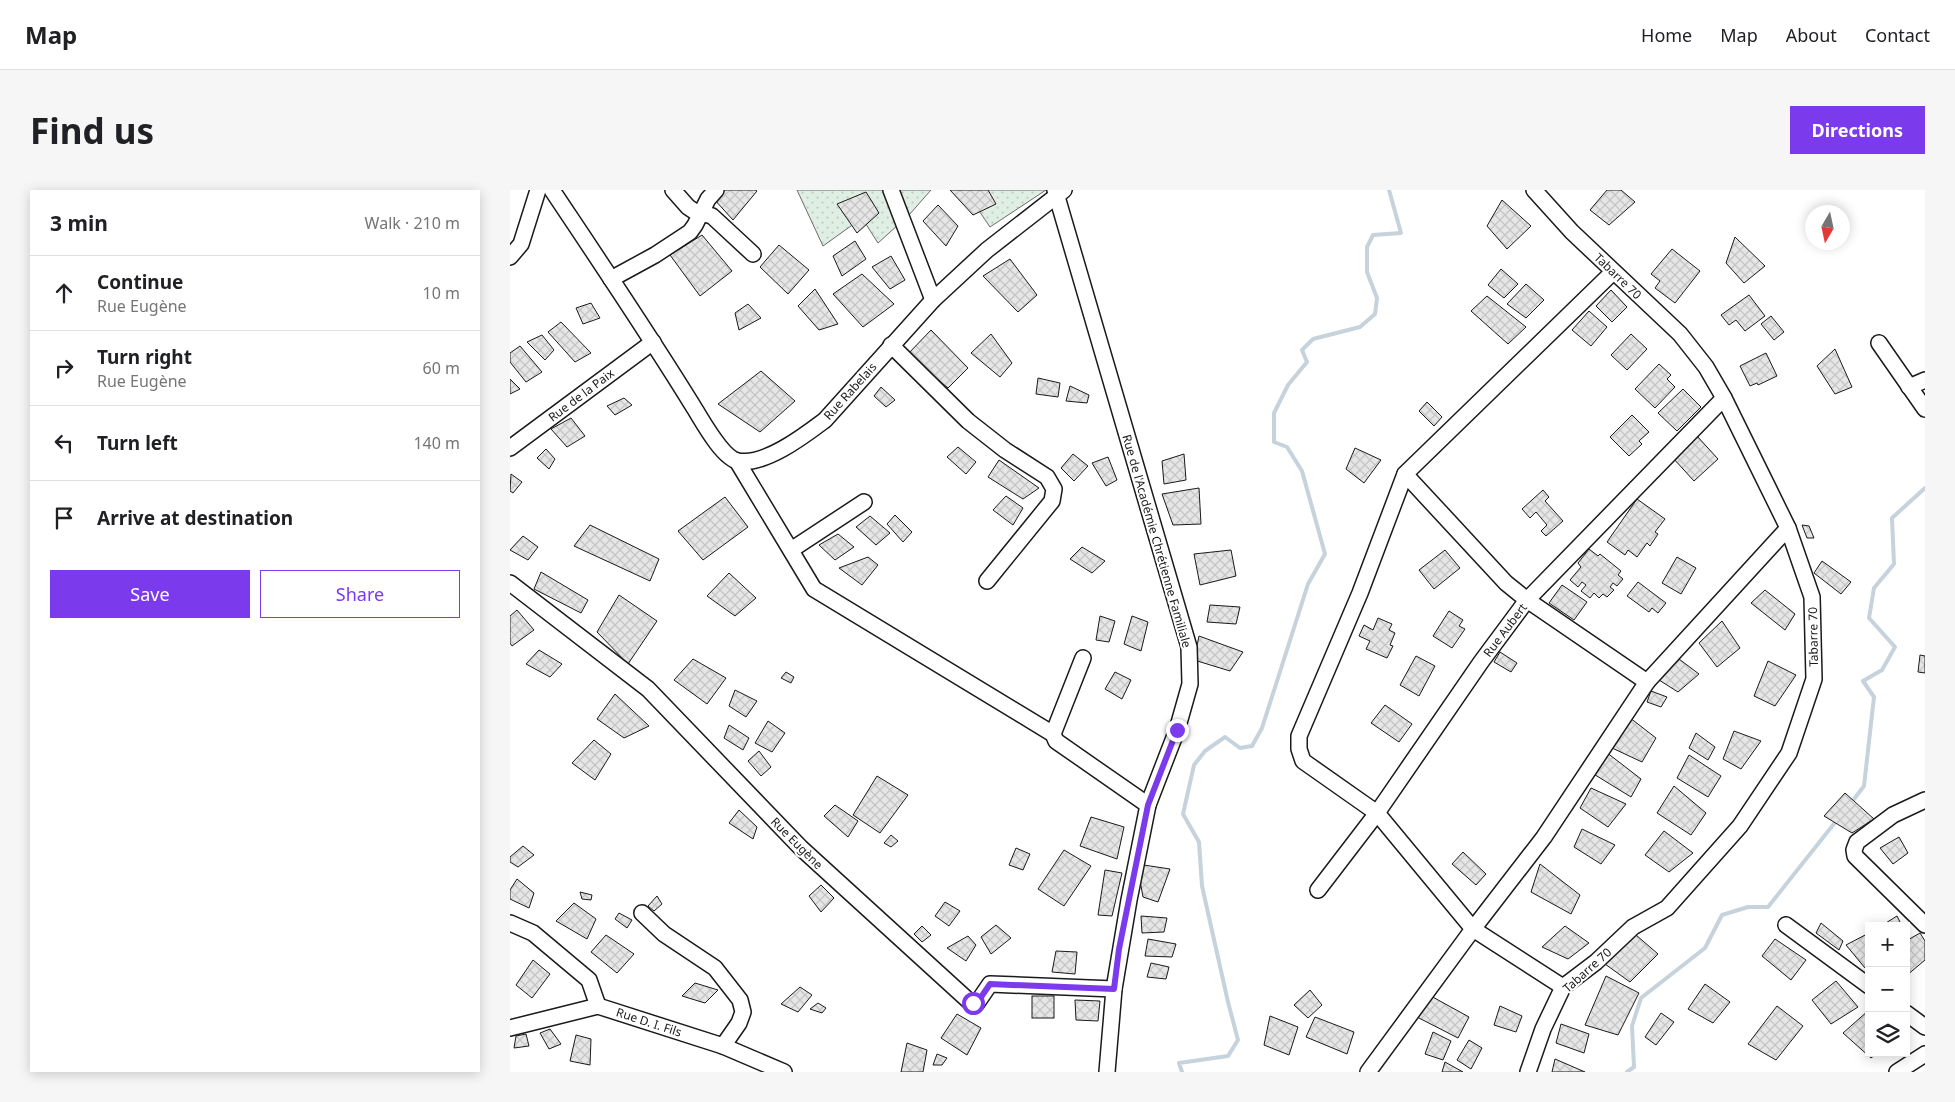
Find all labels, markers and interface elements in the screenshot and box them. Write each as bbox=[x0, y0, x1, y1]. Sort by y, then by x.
text: Map bbox=[25, 18, 77, 51]
text: Home bbox=[1641, 23, 1692, 47]
text: Map bbox=[1720, 23, 1758, 47]
text: About bbox=[1786, 23, 1837, 47]
text: Contact bbox=[1865, 23, 1930, 47]
button: Directions bbox=[1790, 106, 1925, 154]
text: Find us bbox=[30, 107, 154, 154]
north arrow bbox=[1805, 205, 1850, 250]
text: 3 min bbox=[50, 209, 108, 237]
text: Walk · 210 m bbox=[365, 212, 460, 234]
street label: Tabarre 70 bbox=[1591, 249, 1646, 303]
text: Continue bbox=[97, 269, 183, 295]
icon: ahead bbox=[50, 279, 78, 307]
text: 10 m bbox=[423, 282, 460, 304]
text: Rue Eugène bbox=[97, 295, 187, 317]
text: Turn right bbox=[97, 344, 192, 370]
icon: right bbox=[50, 354, 78, 382]
text: 60 m bbox=[423, 357, 460, 379]
street label: Rue Rabelais bbox=[820, 358, 880, 423]
street label: Rue de la Paix bbox=[545, 364, 618, 425]
text: Rue Eugène bbox=[97, 370, 187, 392]
icon: left bbox=[50, 429, 78, 457]
text: Turn left bbox=[97, 430, 178, 456]
text: 140 m bbox=[413, 432, 460, 454]
street label: Rue de l'Académie Chrétienne Familiale bbox=[1118, 432, 1196, 650]
icon: arrive bbox=[50, 504, 78, 532]
text: Arrive at destination bbox=[97, 505, 293, 531]
button: Save bbox=[50, 570, 250, 618]
button: Share bbox=[260, 570, 460, 618]
street label: Rue Aubert bbox=[1479, 599, 1531, 660]
street label: Tabarre 70 bbox=[1804, 607, 1822, 667]
route end bbox=[1166, 719, 1189, 742]
street label: Rue Eugène bbox=[767, 813, 827, 873]
map controls bbox=[1865, 922, 1910, 1057]
button: + bbox=[1865, 922, 1910, 967]
street label: Tabarre 70 bbox=[1559, 944, 1615, 996]
button: − bbox=[1865, 967, 1910, 1012]
route start bbox=[962, 992, 985, 1015]
street label: Rue D. I. Fils bbox=[614, 1003, 684, 1041]
button: layers bbox=[1865, 1012, 1910, 1057]

